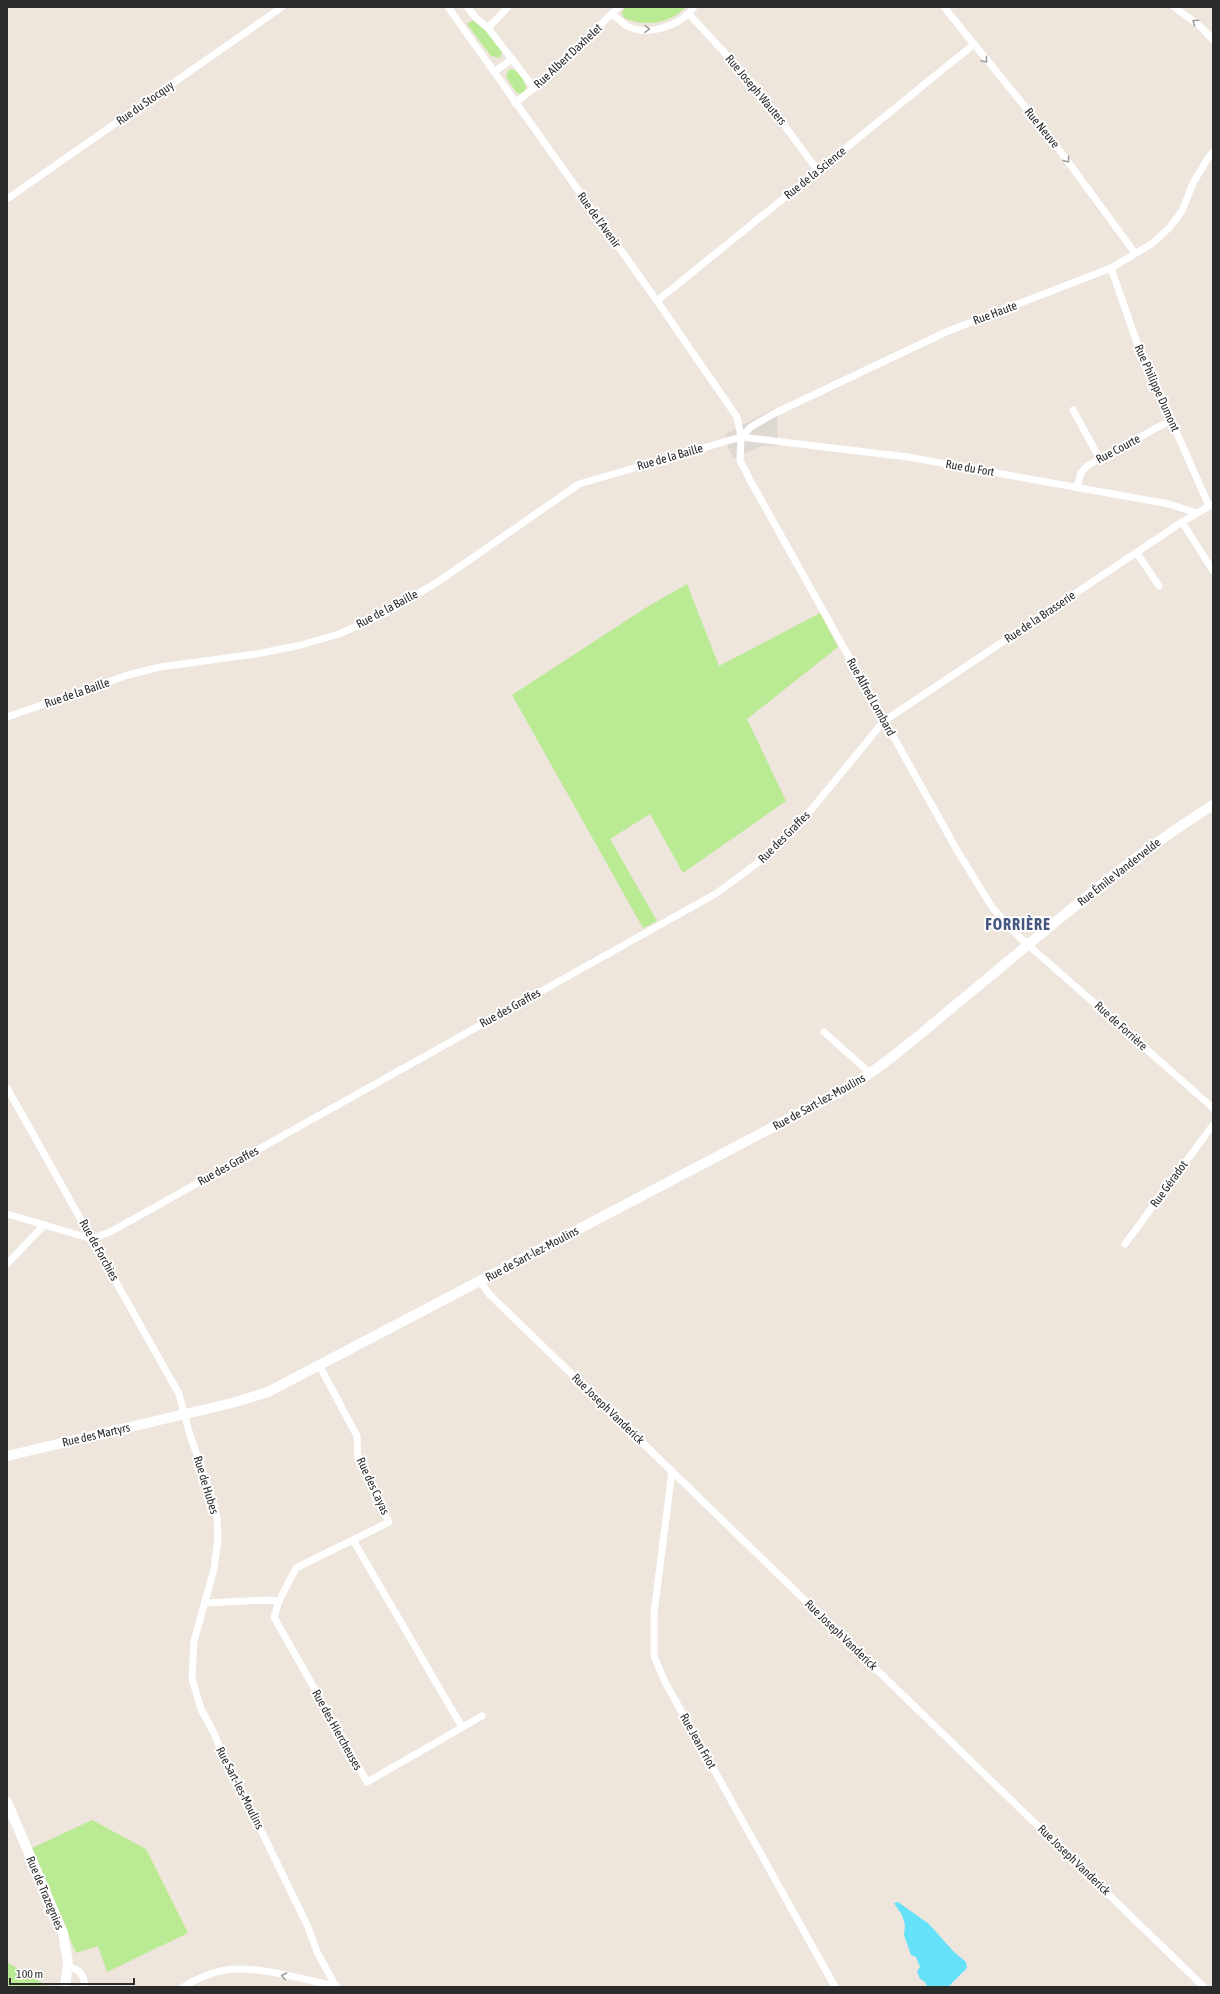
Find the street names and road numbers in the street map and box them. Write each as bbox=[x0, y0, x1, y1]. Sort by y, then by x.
street label: Rue Albert Daxhelet bbox=[531, 21, 605, 91]
street label: Rue Joseph Wauters bbox=[723, 52, 789, 128]
street label: Rue du Stocquy bbox=[114, 78, 176, 128]
street label: Rue Neuve bbox=[1022, 105, 1062, 151]
street label: Rue de la Science bbox=[781, 144, 849, 202]
street label: Rue de l'Avenir bbox=[574, 190, 624, 251]
street label: Rue Haute bbox=[971, 298, 1019, 328]
street label: Rue Philippe Dumont bbox=[1132, 342, 1183, 434]
street label: Rue Courte bbox=[1094, 432, 1142, 466]
street label: Rue de la Baille bbox=[635, 441, 705, 473]
street label: Rue du Fort bbox=[945, 457, 996, 479]
street label: Rue de la Baille bbox=[354, 587, 420, 631]
street label: Rue de la Brasserie bbox=[1002, 588, 1078, 646]
street label: Rue Alfred Lombard bbox=[844, 656, 898, 738]
street label: Rue de la Baille bbox=[43, 675, 111, 711]
street label: Rue des Graffes bbox=[755, 808, 813, 866]
street label: Rue Émile Vandervelde bbox=[1075, 835, 1163, 909]
street label: Rue des Graffes bbox=[477, 986, 543, 1030]
street label: Rue de Forrière bbox=[1092, 999, 1150, 1053]
street label: Rue de Sart-lez-Moulins bbox=[770, 1071, 868, 1133]
street label: Rue des Graffes bbox=[195, 1144, 261, 1188]
street label: Rue Géradot bbox=[1147, 1157, 1191, 1210]
street label: Rue de Forchies bbox=[76, 1217, 122, 1283]
street label: Rue de Sart-lez-Moulins bbox=[483, 1224, 581, 1284]
street label: Rue Joseph Vanderick bbox=[569, 1371, 648, 1448]
street label: Rue des Martyrs bbox=[61, 1420, 131, 1450]
street label: Rue de Hubes bbox=[191, 1454, 221, 1516]
street label: Rue des Cayas bbox=[354, 1455, 392, 1517]
street label: Rue Joseph Vanderick bbox=[802, 1597, 881, 1674]
street label: Rue des Hiercheuses bbox=[309, 1687, 365, 1773]
street label: Rue Jean Friot bbox=[677, 1711, 719, 1772]
street label: Rue Sart-les-Moulins bbox=[213, 1744, 267, 1832]
street label: Rue Joseph Vanderick bbox=[1035, 1822, 1114, 1899]
street label: Rue de Trazegnies bbox=[23, 1854, 67, 1932]

